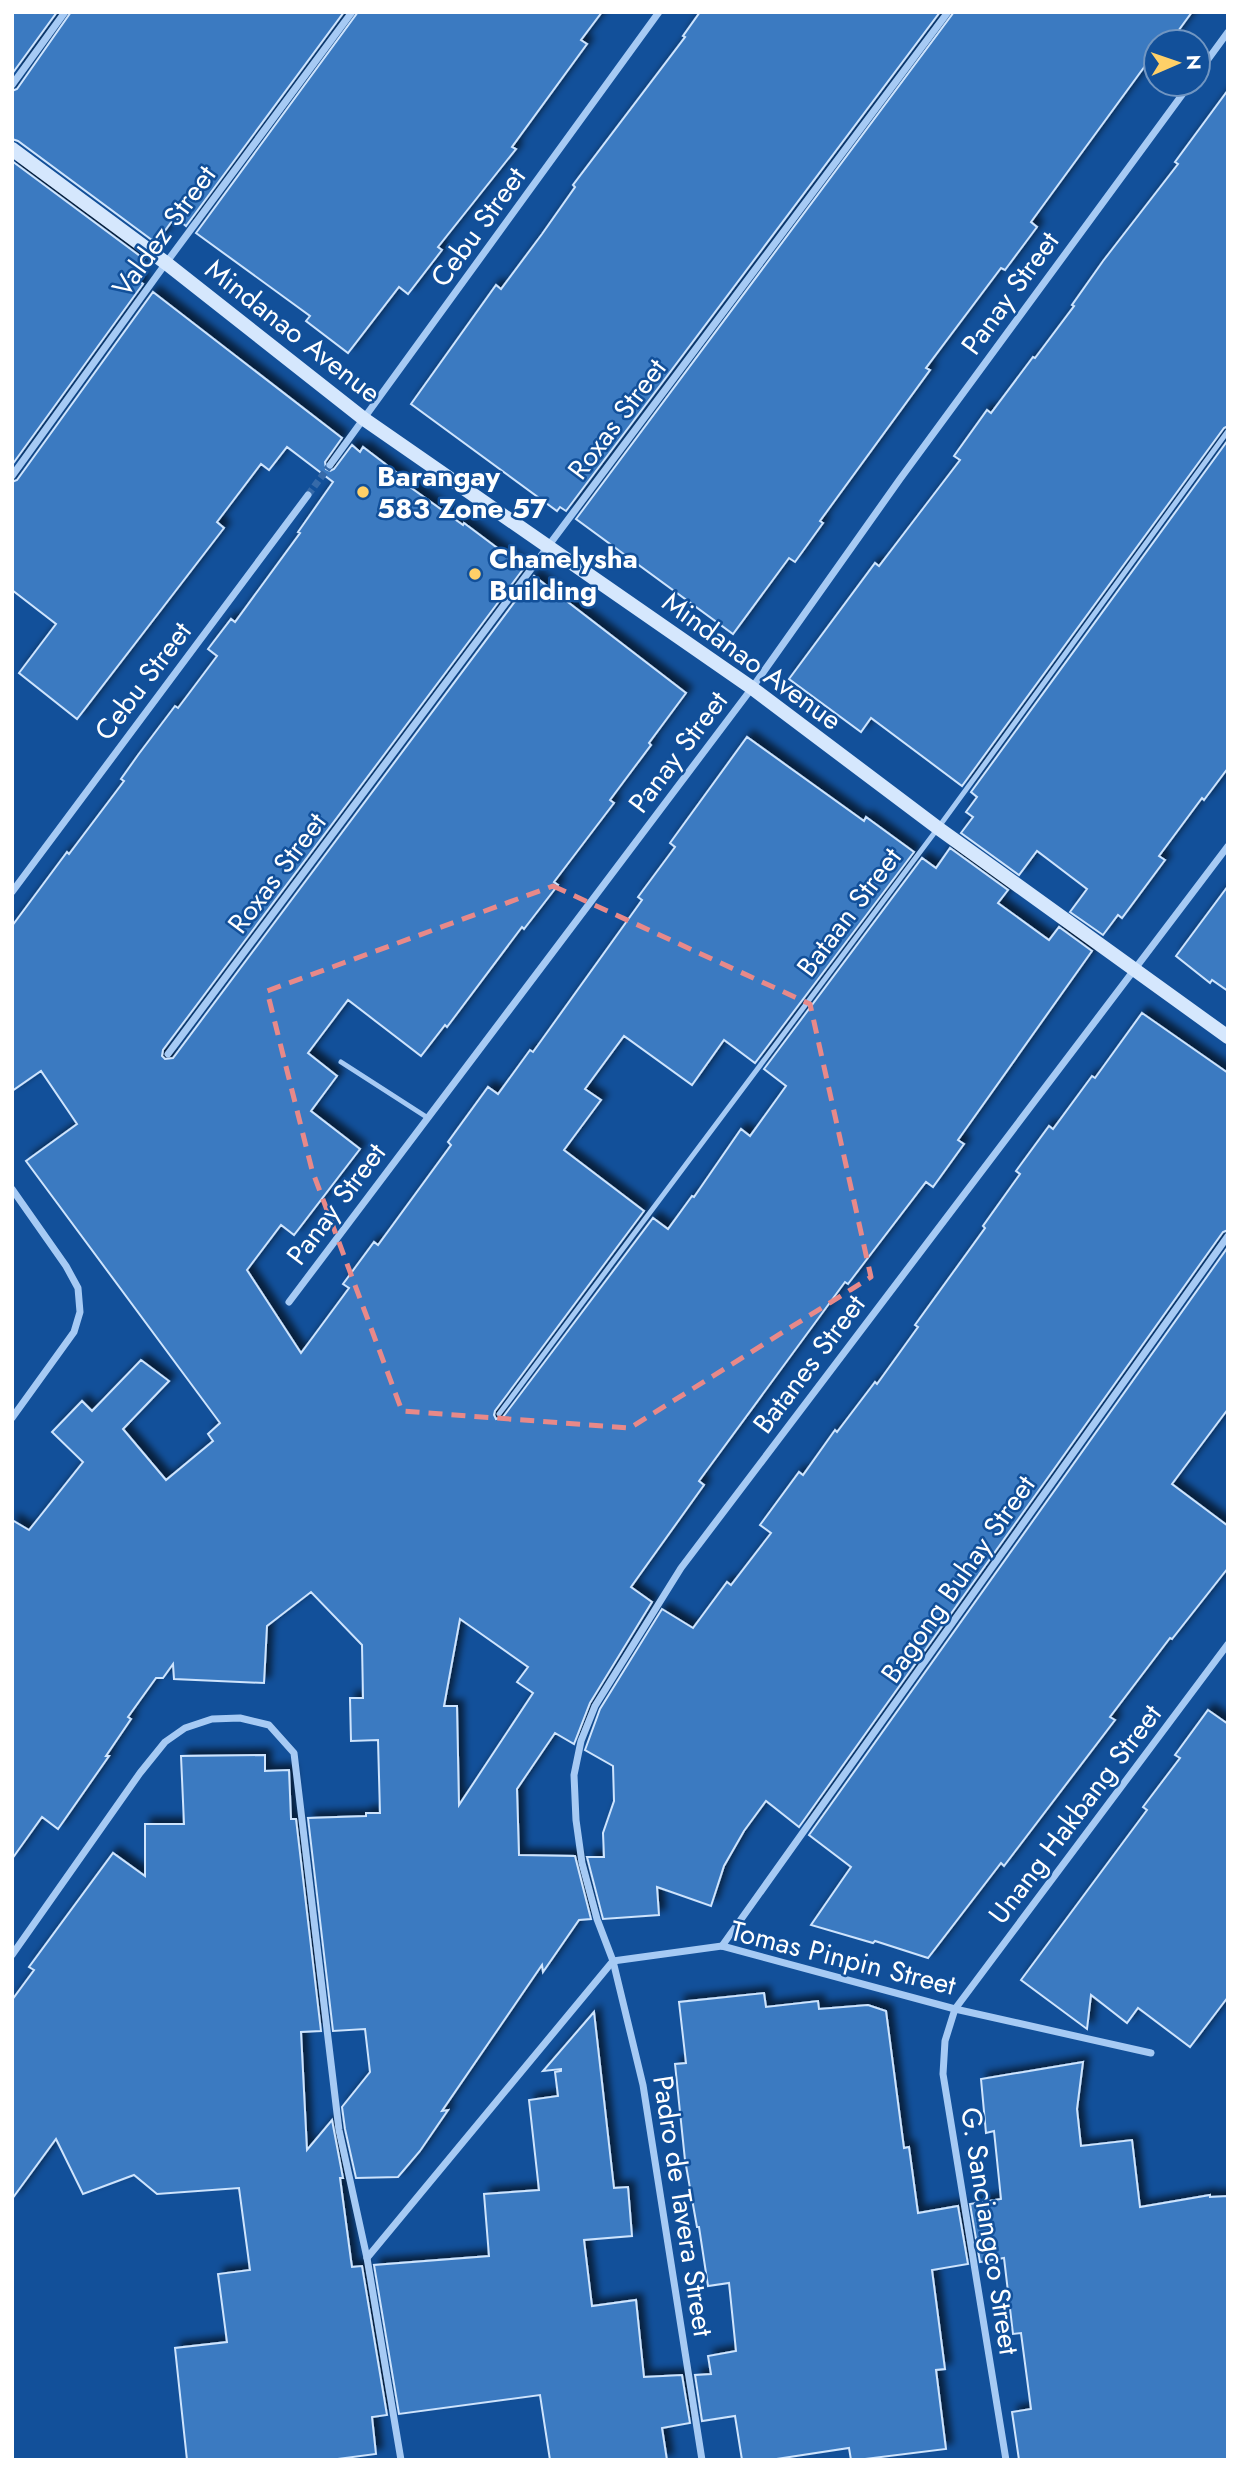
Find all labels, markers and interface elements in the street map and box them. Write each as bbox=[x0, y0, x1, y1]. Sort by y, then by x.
north arrow bbox=[1142, 28, 1212, 98]
text: N bbox=[1180, 54, 1207, 70]
street label: Valdez Street bbox=[102, 157, 226, 305]
street label: Cebu Street bbox=[420, 158, 536, 295]
street label: Panay Street bbox=[951, 223, 1069, 363]
street label: Mindanao Avenue bbox=[196, 249, 390, 413]
street label: Roxas Street bbox=[558, 350, 676, 488]
place label: Barangay 583 Zone 57 bbox=[377, 456, 547, 529]
marker: Barangay 583 Zone 57 bbox=[355, 484, 371, 500]
place label: Chanelysha Building bbox=[489, 538, 638, 611]
marker: Chanelysha Building bbox=[467, 566, 483, 582]
street label: Mindanao Avenue bbox=[654, 582, 850, 740]
street label: Cebu Street bbox=[85, 613, 202, 749]
street label: Panay Street bbox=[618, 682, 738, 822]
street label: Roxas Street bbox=[218, 804, 336, 942]
street label: Bataan Street bbox=[787, 838, 911, 985]
street label: Panay Street bbox=[276, 1134, 396, 1274]
street label: Batanes Street bbox=[743, 1286, 875, 1442]
street label: Bagong Buhay Street bbox=[871, 1467, 1045, 1691]
street label: Unang Hakbang Street bbox=[979, 1695, 1172, 1933]
street label: Tomas Pinpin Street bbox=[726, 1910, 960, 2006]
street label: Padro de Tavera Street bbox=[642, 2073, 724, 2340]
street label: G. Sanciangco Street bbox=[950, 2104, 1030, 2358]

